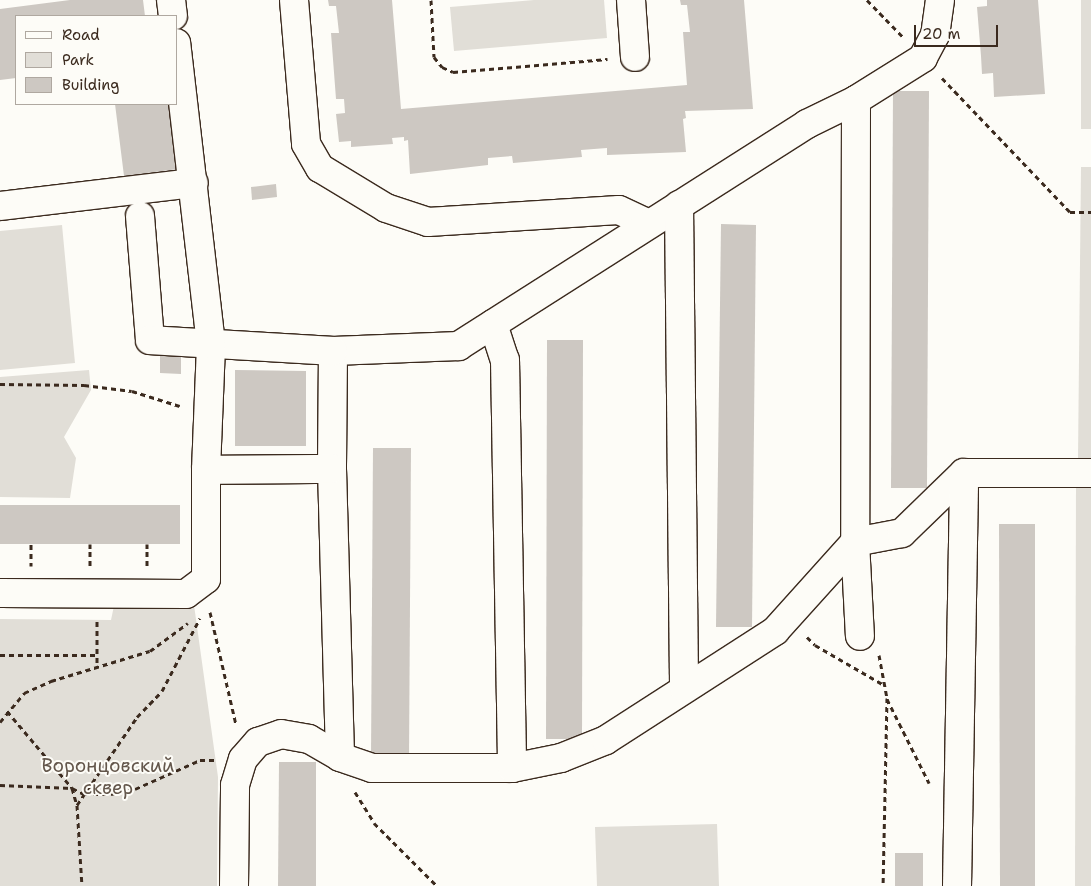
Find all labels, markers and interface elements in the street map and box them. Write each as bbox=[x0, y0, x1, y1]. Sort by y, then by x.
legend bbox=[15, 15, 178, 105]
scale bar bbox=[916, 15, 1000, 47]
text: 20 m bbox=[922, 24, 961, 44]
text: Road bbox=[62, 25, 100, 45]
text: Park bbox=[62, 50, 94, 70]
text: Building bbox=[62, 75, 119, 95]
park label: Воронцовский сквер bbox=[42, 755, 174, 799]

